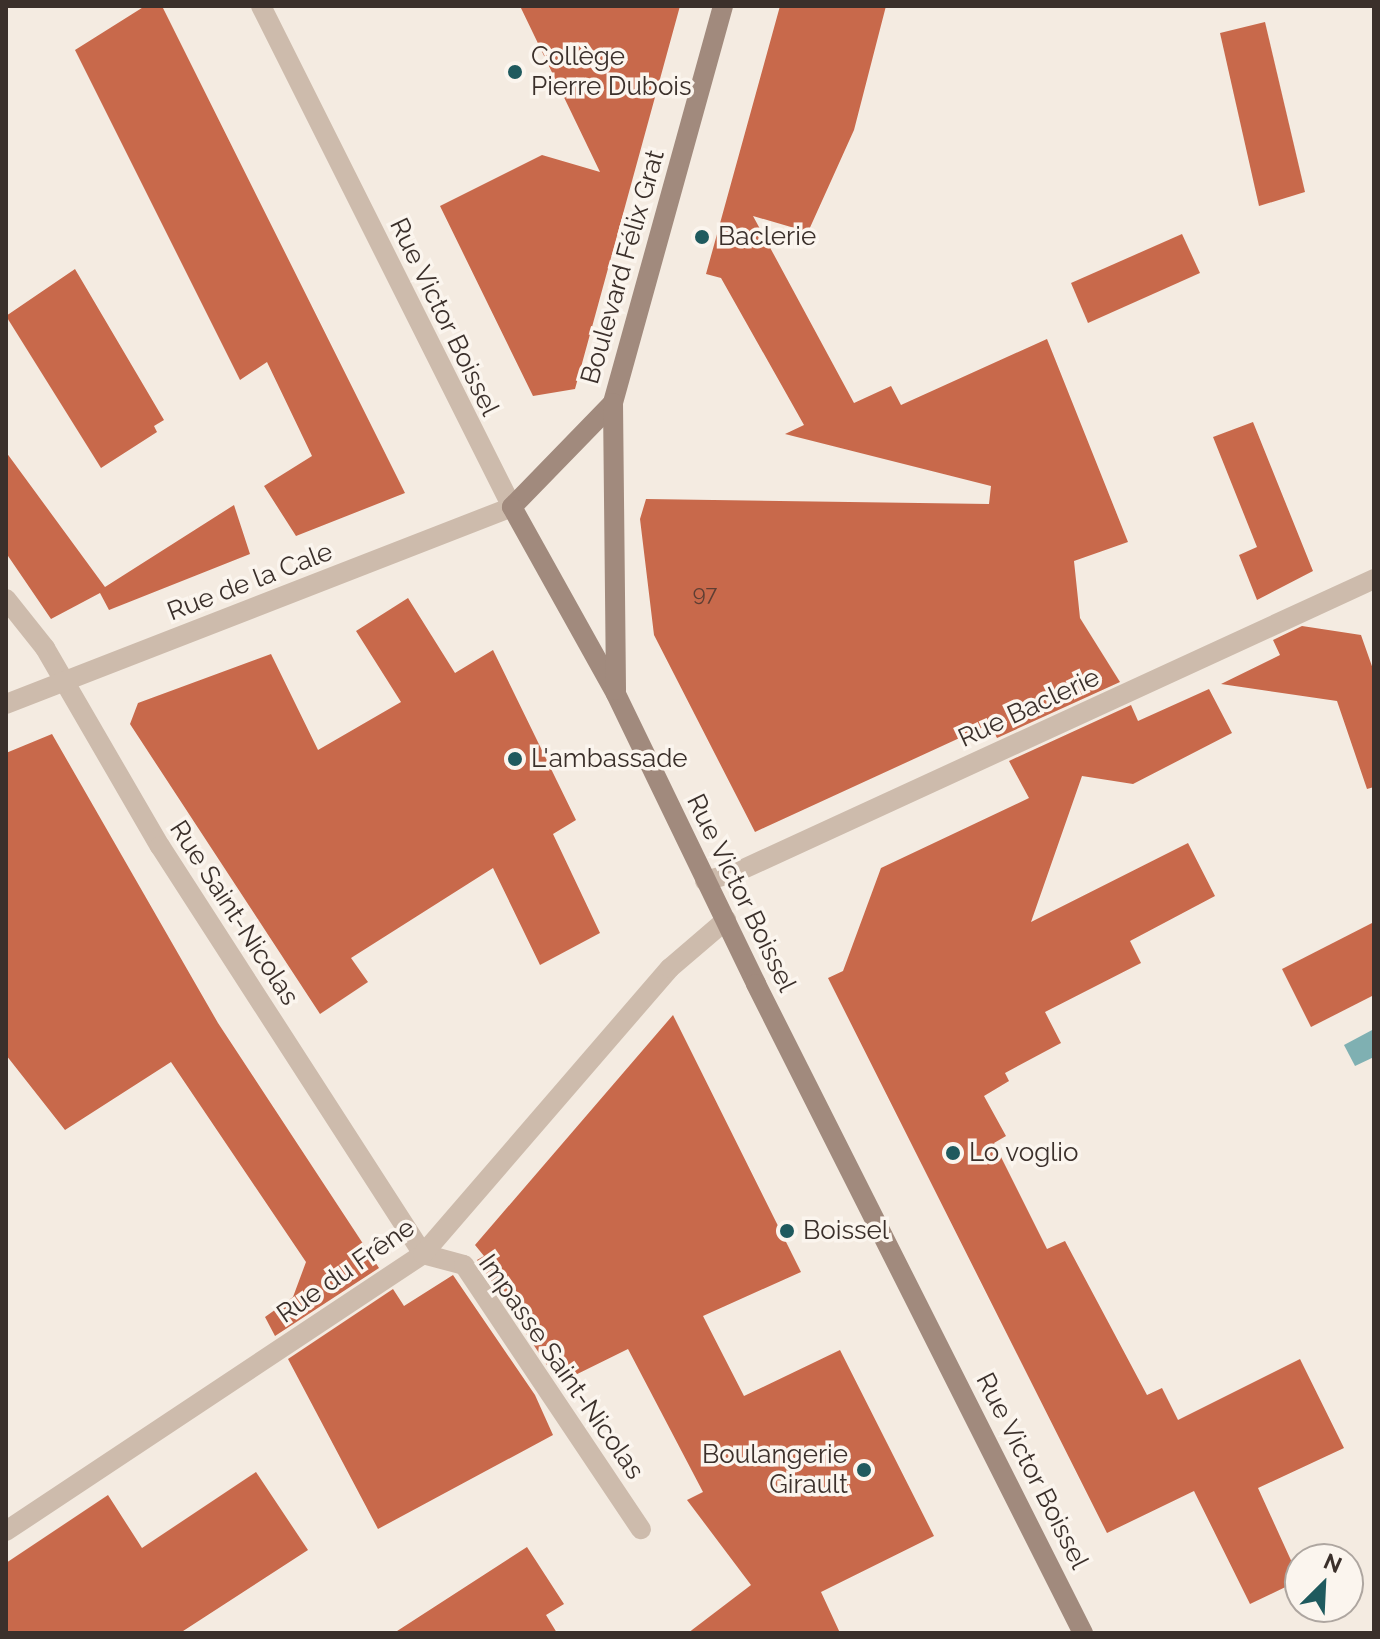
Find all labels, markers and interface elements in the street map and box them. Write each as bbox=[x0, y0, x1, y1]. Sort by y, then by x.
place label: Collège Pierre Dubois bbox=[531, 41, 692, 102]
marker: Collège Pierre Dubois bbox=[506, 63, 524, 81]
street label: Boulevard Félix Grat bbox=[575, 146, 671, 388]
street label: Rue Victor Boissel bbox=[382, 212, 506, 422]
place label: Baclerie bbox=[718, 221, 816, 253]
marker: Baclerie bbox=[693, 228, 711, 246]
street label: Rue de la Cale bbox=[163, 536, 337, 628]
house number: 97 bbox=[693, 581, 717, 607]
street label: Rue Baclerie bbox=[953, 662, 1105, 754]
place label: L'ambassade bbox=[531, 743, 688, 775]
marker: L'ambassade bbox=[506, 750, 524, 768]
street label: Rue Victor Boissel bbox=[679, 788, 803, 998]
street label: Rue Saint-Nicolas bbox=[163, 815, 305, 1011]
place label: Lo voglio bbox=[969, 1137, 1079, 1169]
marker: Lo voglio bbox=[944, 1144, 962, 1162]
street label: Rue du Frêne bbox=[271, 1212, 421, 1330]
place label: Boissel bbox=[803, 1215, 889, 1247]
marker: Boissel bbox=[778, 1222, 796, 1240]
street label: Impasse Saint-Nicolas bbox=[472, 1249, 650, 1485]
street label: Rue Victor Boissel bbox=[969, 1367, 1095, 1575]
place label: Boulangerie Girault bbox=[702, 1439, 848, 1500]
marker: Boulangerie Girault bbox=[855, 1461, 873, 1479]
north arrow bbox=[1284, 1543, 1364, 1623]
text: N bbox=[1320, 1548, 1346, 1578]

